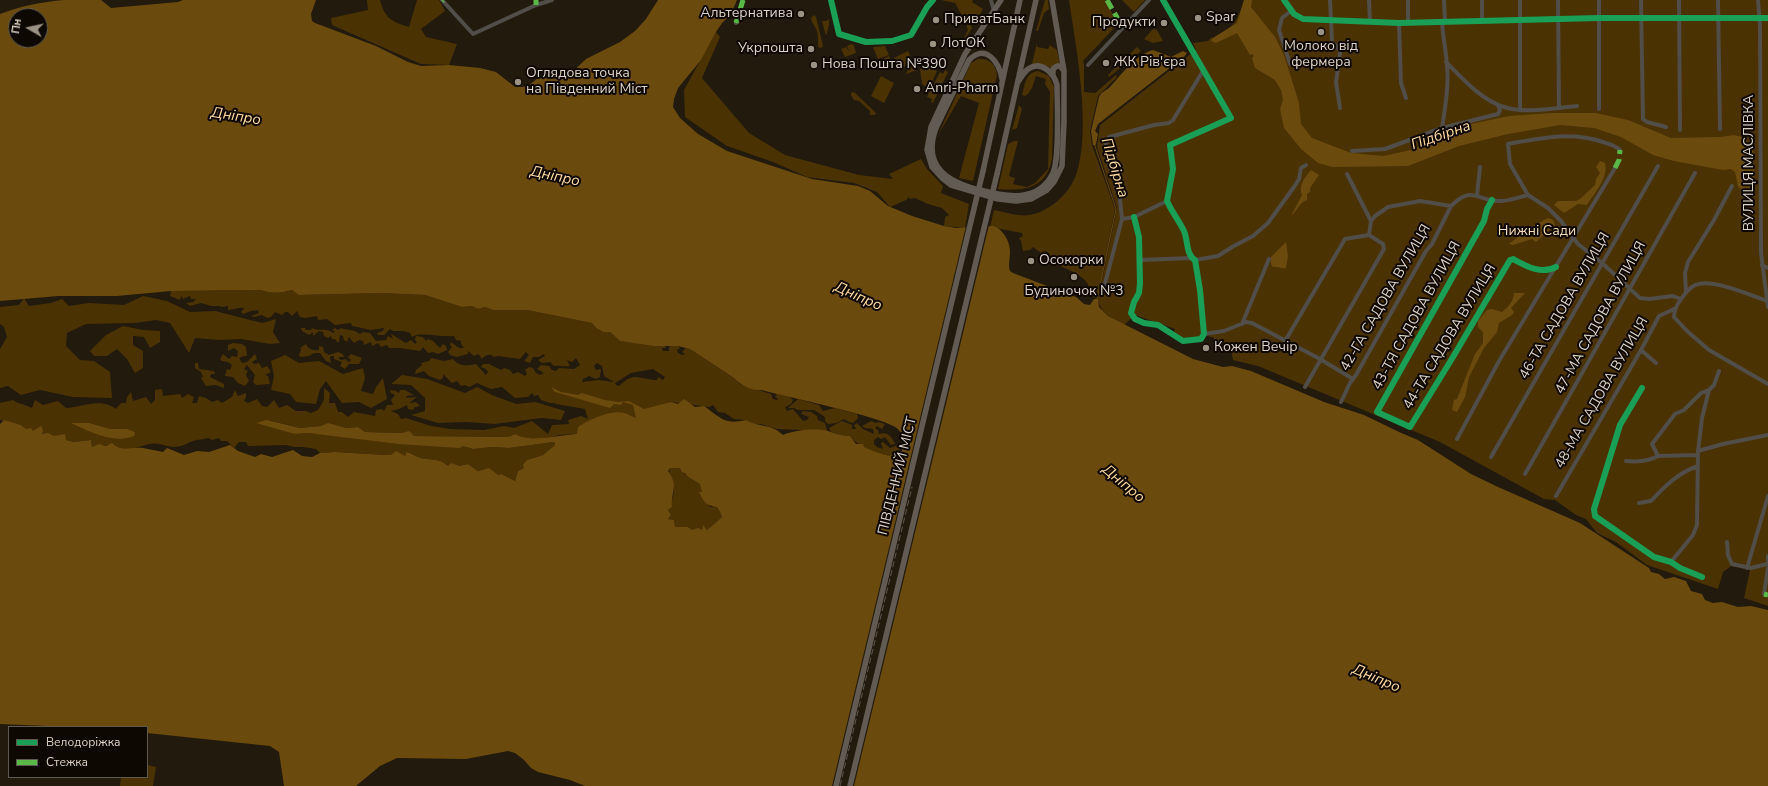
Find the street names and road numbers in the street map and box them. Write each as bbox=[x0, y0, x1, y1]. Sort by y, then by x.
street label: ВУЛИЦЯ МАСЛІВКА bbox=[1742, 95, 1758, 231]
street label: 42-ГА САДОВА ВУЛИЦЯ bbox=[1337, 222, 1435, 374]
street label: 46-ТА САДОВА ВУЛИЦЯ bbox=[1516, 230, 1614, 382]
street label: 43-ТЯ САДОВА ВУЛИЦЯ bbox=[1369, 239, 1465, 393]
street label: 47-МА САДОВА ВУЛИЦЯ bbox=[1552, 239, 1650, 397]
street label: 44-ТА САДОВА ВУЛИЦЯ bbox=[1400, 261, 1500, 413]
street label: 48-МА САДОВА ВУЛИЦЯ bbox=[1552, 314, 1652, 472]
street label: ПІВДЕННИЙ МІСТ bbox=[875, 415, 921, 537]

